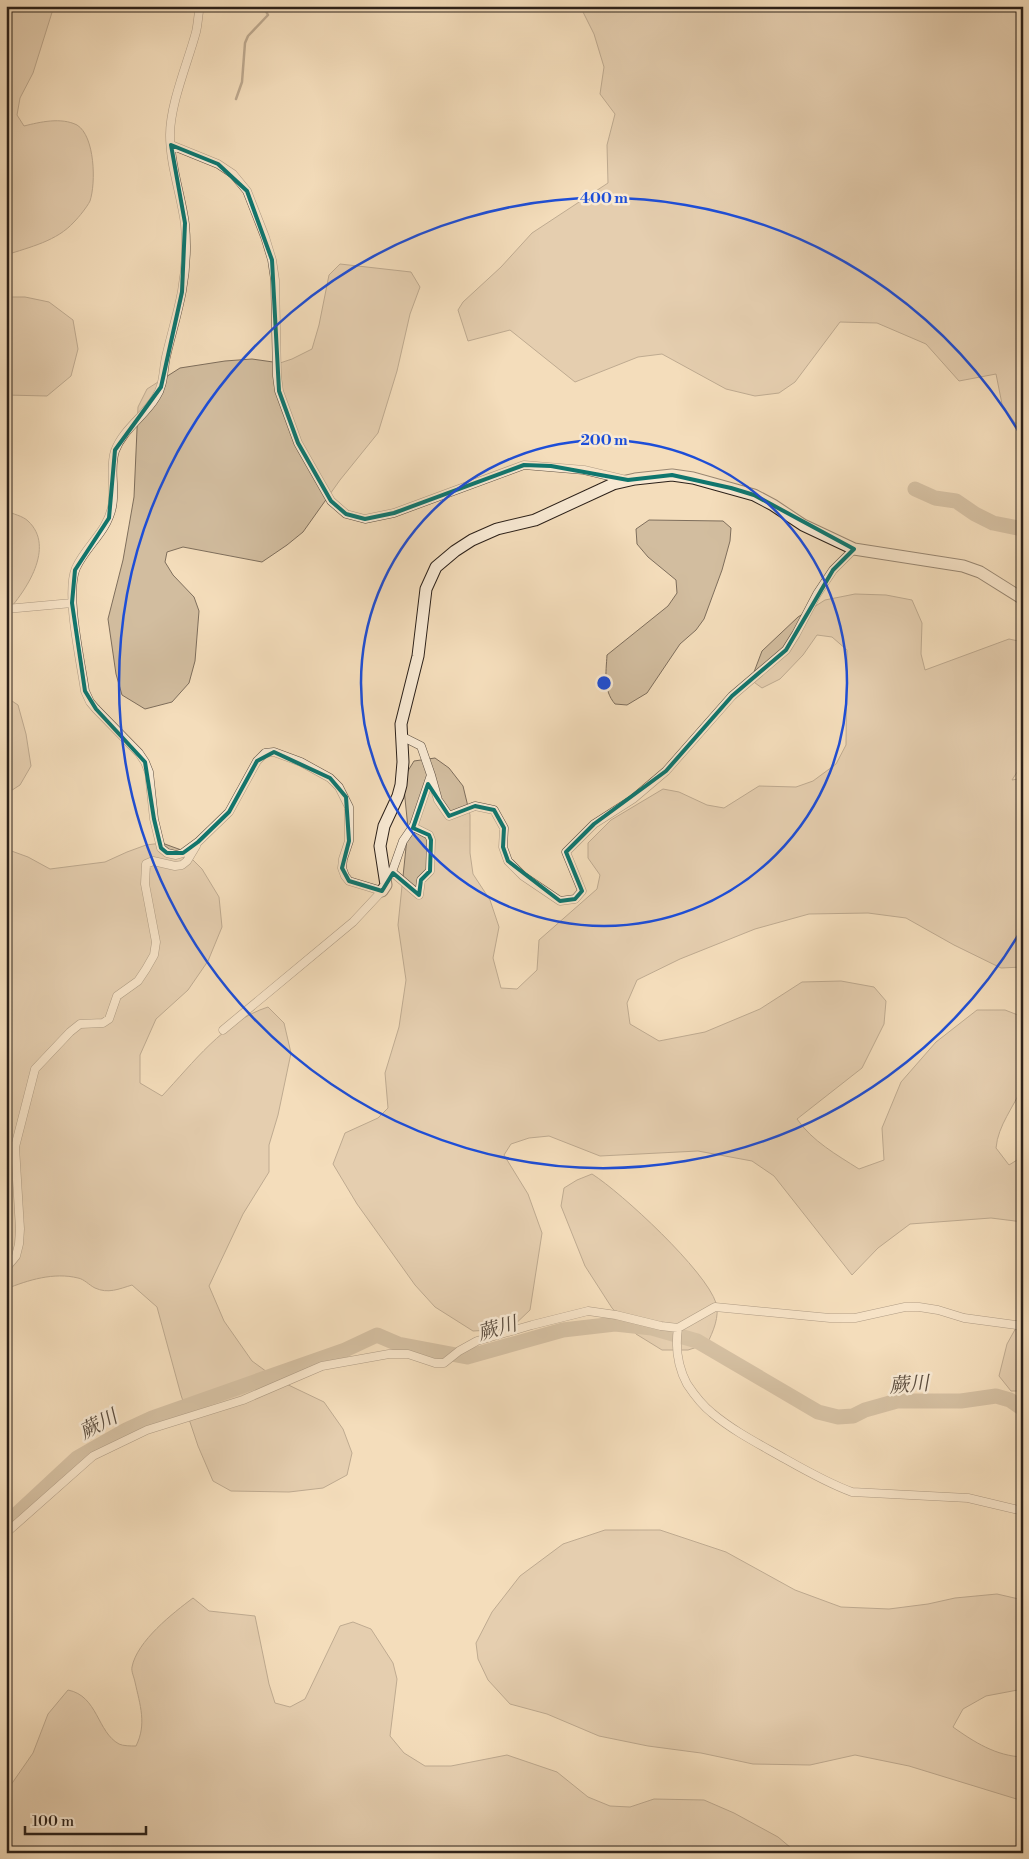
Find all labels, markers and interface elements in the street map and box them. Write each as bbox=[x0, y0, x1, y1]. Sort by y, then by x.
text: 400 m bbox=[580, 189, 628, 208]
text: 200 m bbox=[580, 431, 628, 450]
centre of rings bbox=[595, 674, 613, 692]
water label: 蕨川 bbox=[475, 1311, 522, 1347]
water label: 蕨川 bbox=[888, 1371, 932, 1399]
water label: 蕨川 bbox=[75, 1404, 124, 1446]
scale bar bbox=[25, 1804, 146, 1836]
text: 100 m bbox=[32, 1812, 74, 1831]

